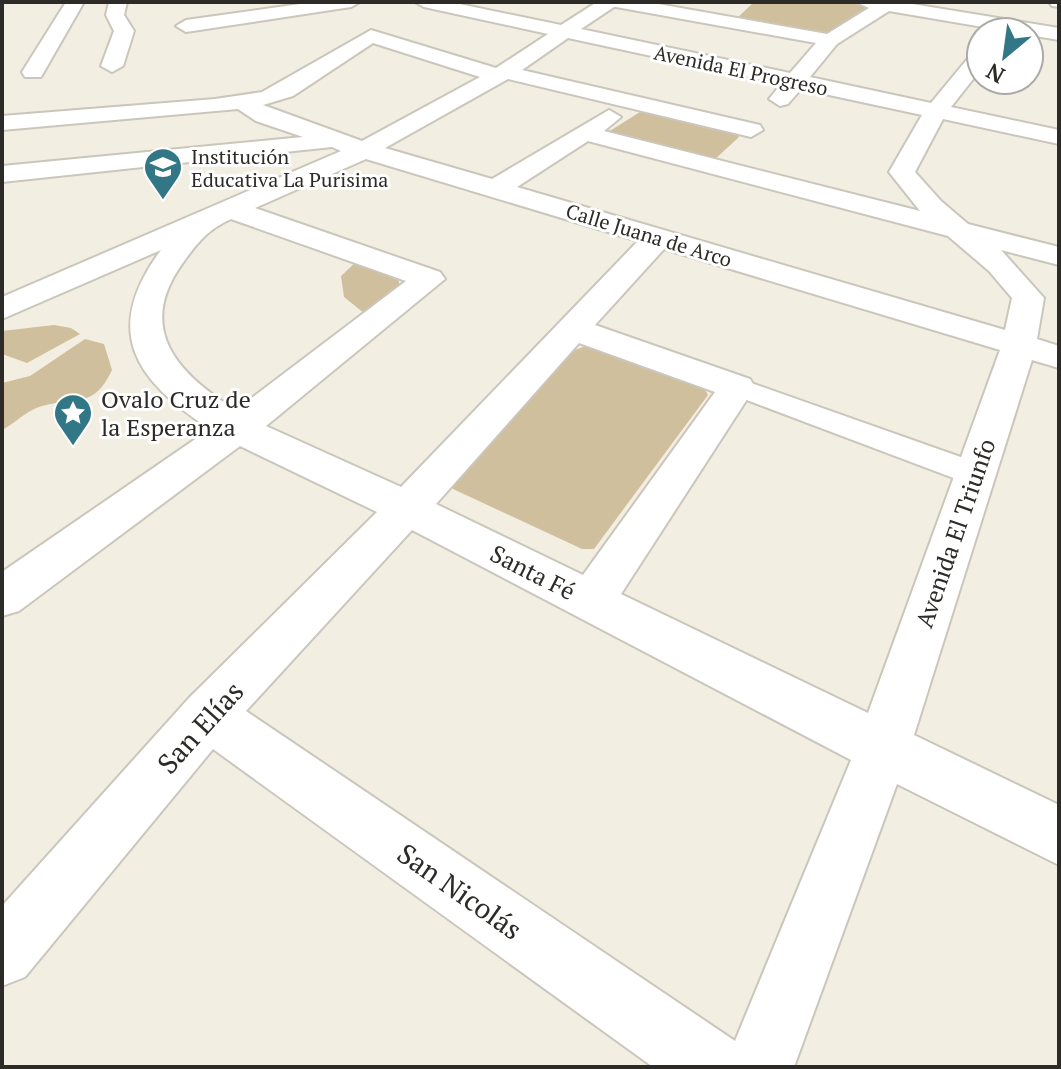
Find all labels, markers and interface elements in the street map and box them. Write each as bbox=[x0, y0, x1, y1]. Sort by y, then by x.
north arrow bbox=[965, 16, 1045, 96]
street label: Avenida El Progreso bbox=[652, 38, 830, 102]
text: N bbox=[980, 57, 1009, 91]
place label: Institución Educativa La Purisima bbox=[191, 143, 388, 193]
school or university icon: Institución Educativa La Purisima bbox=[142, 146, 184, 201]
street label: Calle Juana de Arco bbox=[563, 197, 735, 273]
place label: Ovalo Cruz de la Esperanza bbox=[101, 383, 251, 443]
place icon: Ovalo Cruz de la Esperanza bbox=[52, 392, 94, 447]
street label: Avenida El Triunfo bbox=[908, 434, 1002, 632]
street label: Santa Fé bbox=[485, 537, 581, 607]
street label: San Elías bbox=[149, 673, 251, 781]
street label: San Nicolás bbox=[390, 834, 530, 948]

